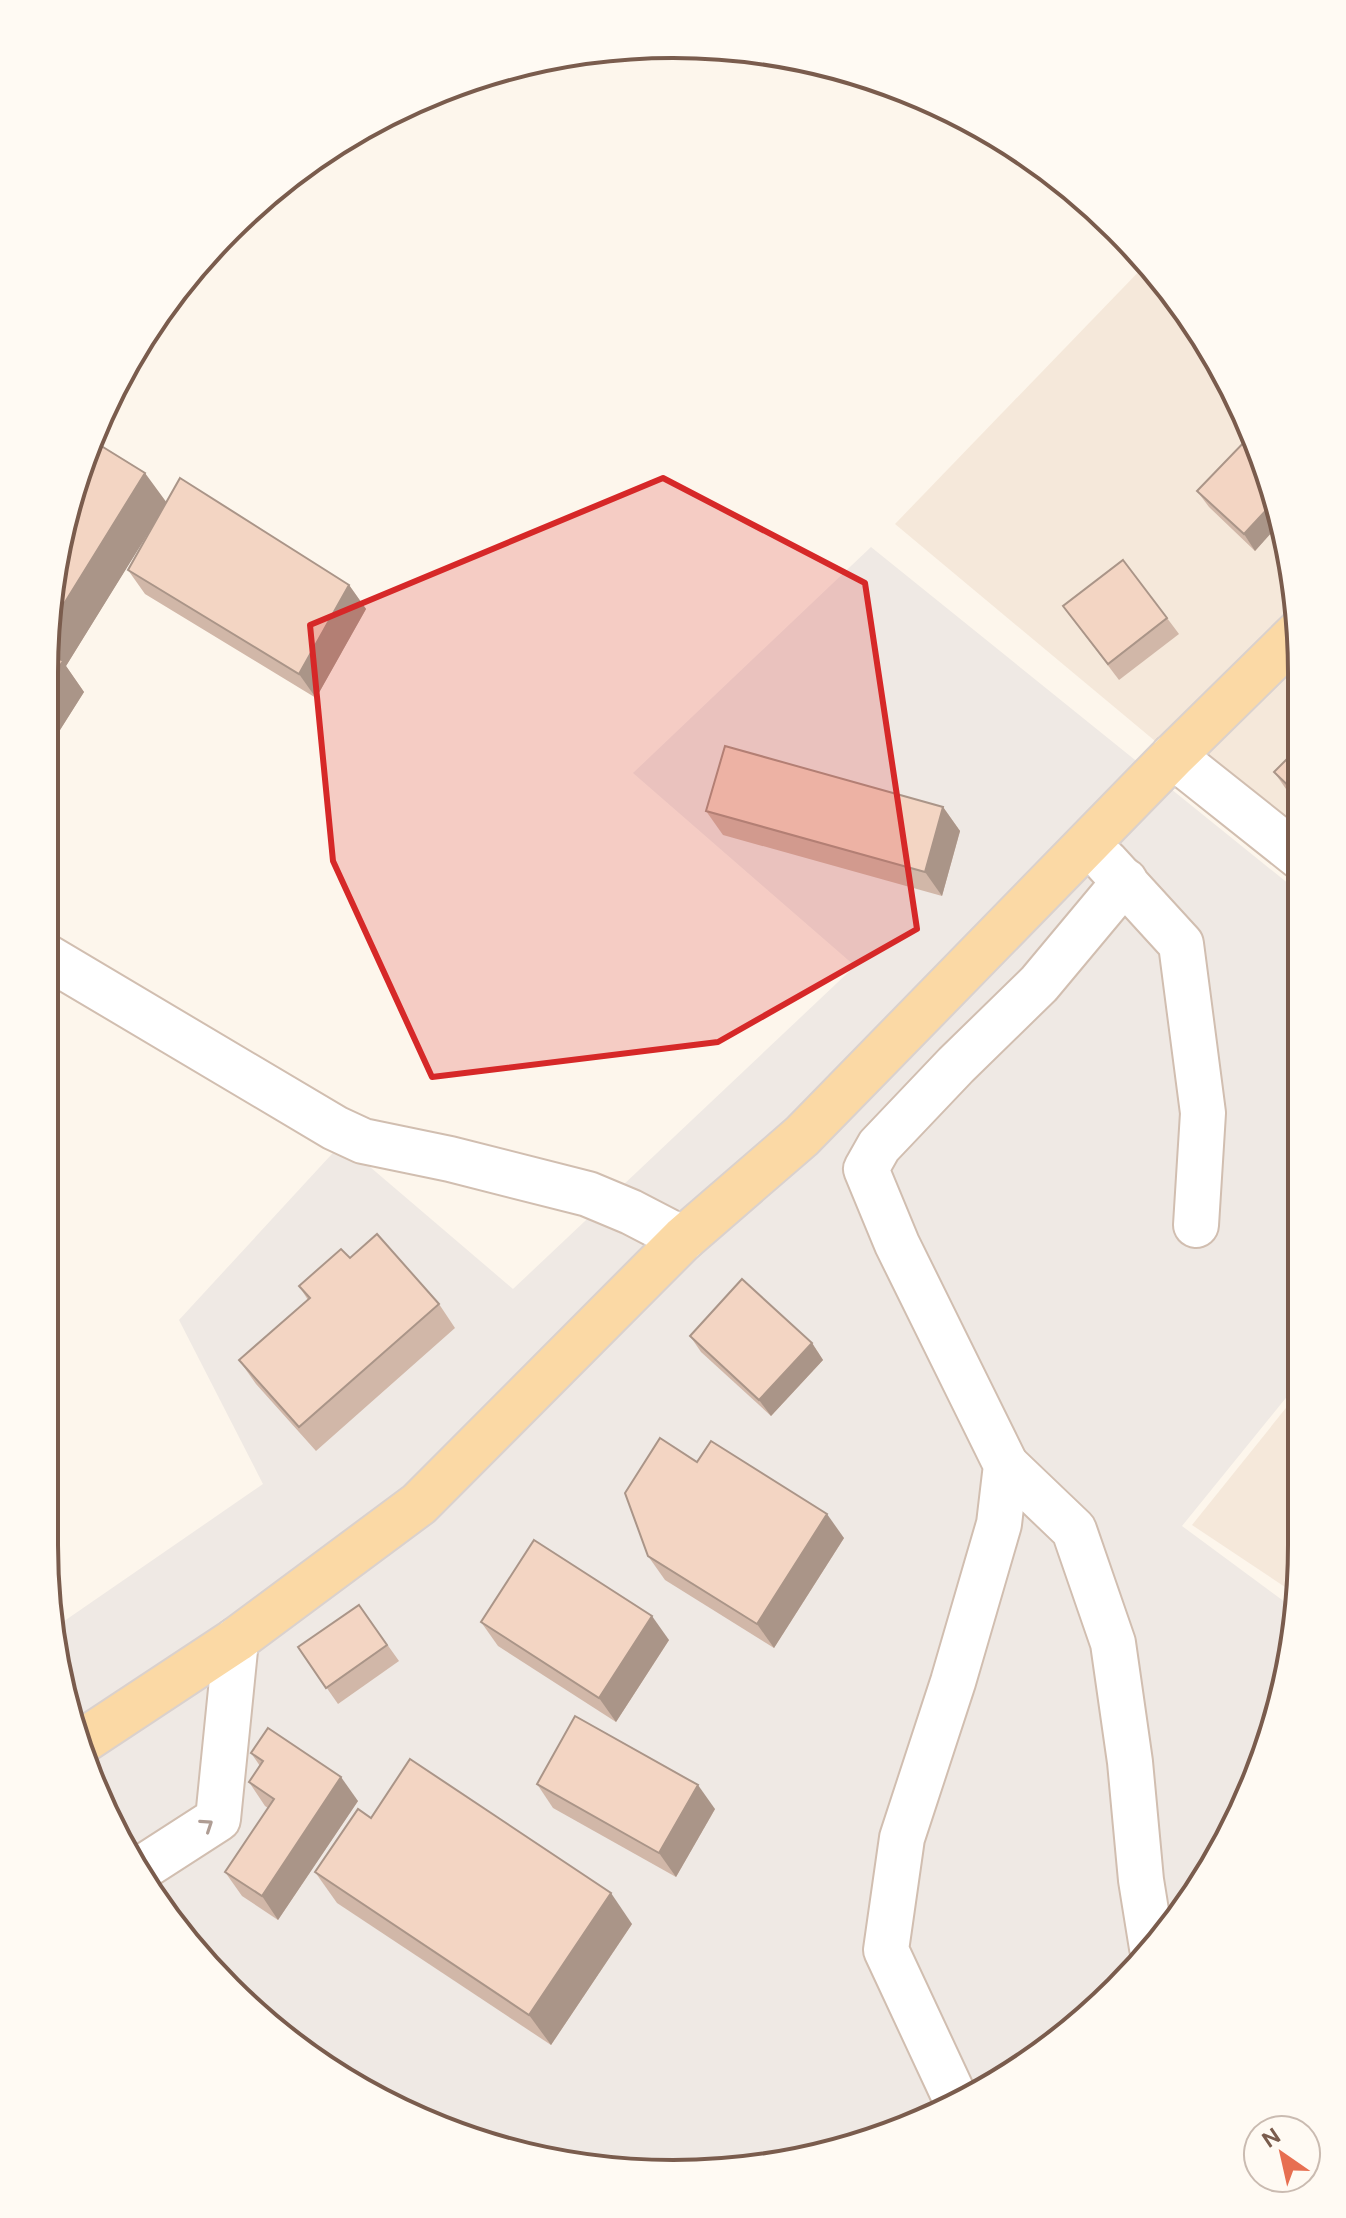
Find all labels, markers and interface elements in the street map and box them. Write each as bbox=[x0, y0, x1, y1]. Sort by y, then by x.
one-way arrow bbox=[198, 1820, 213, 1835]
north arrow bbox=[1242, 2114, 1322, 2194]
text: N bbox=[1256, 2121, 1286, 2154]

